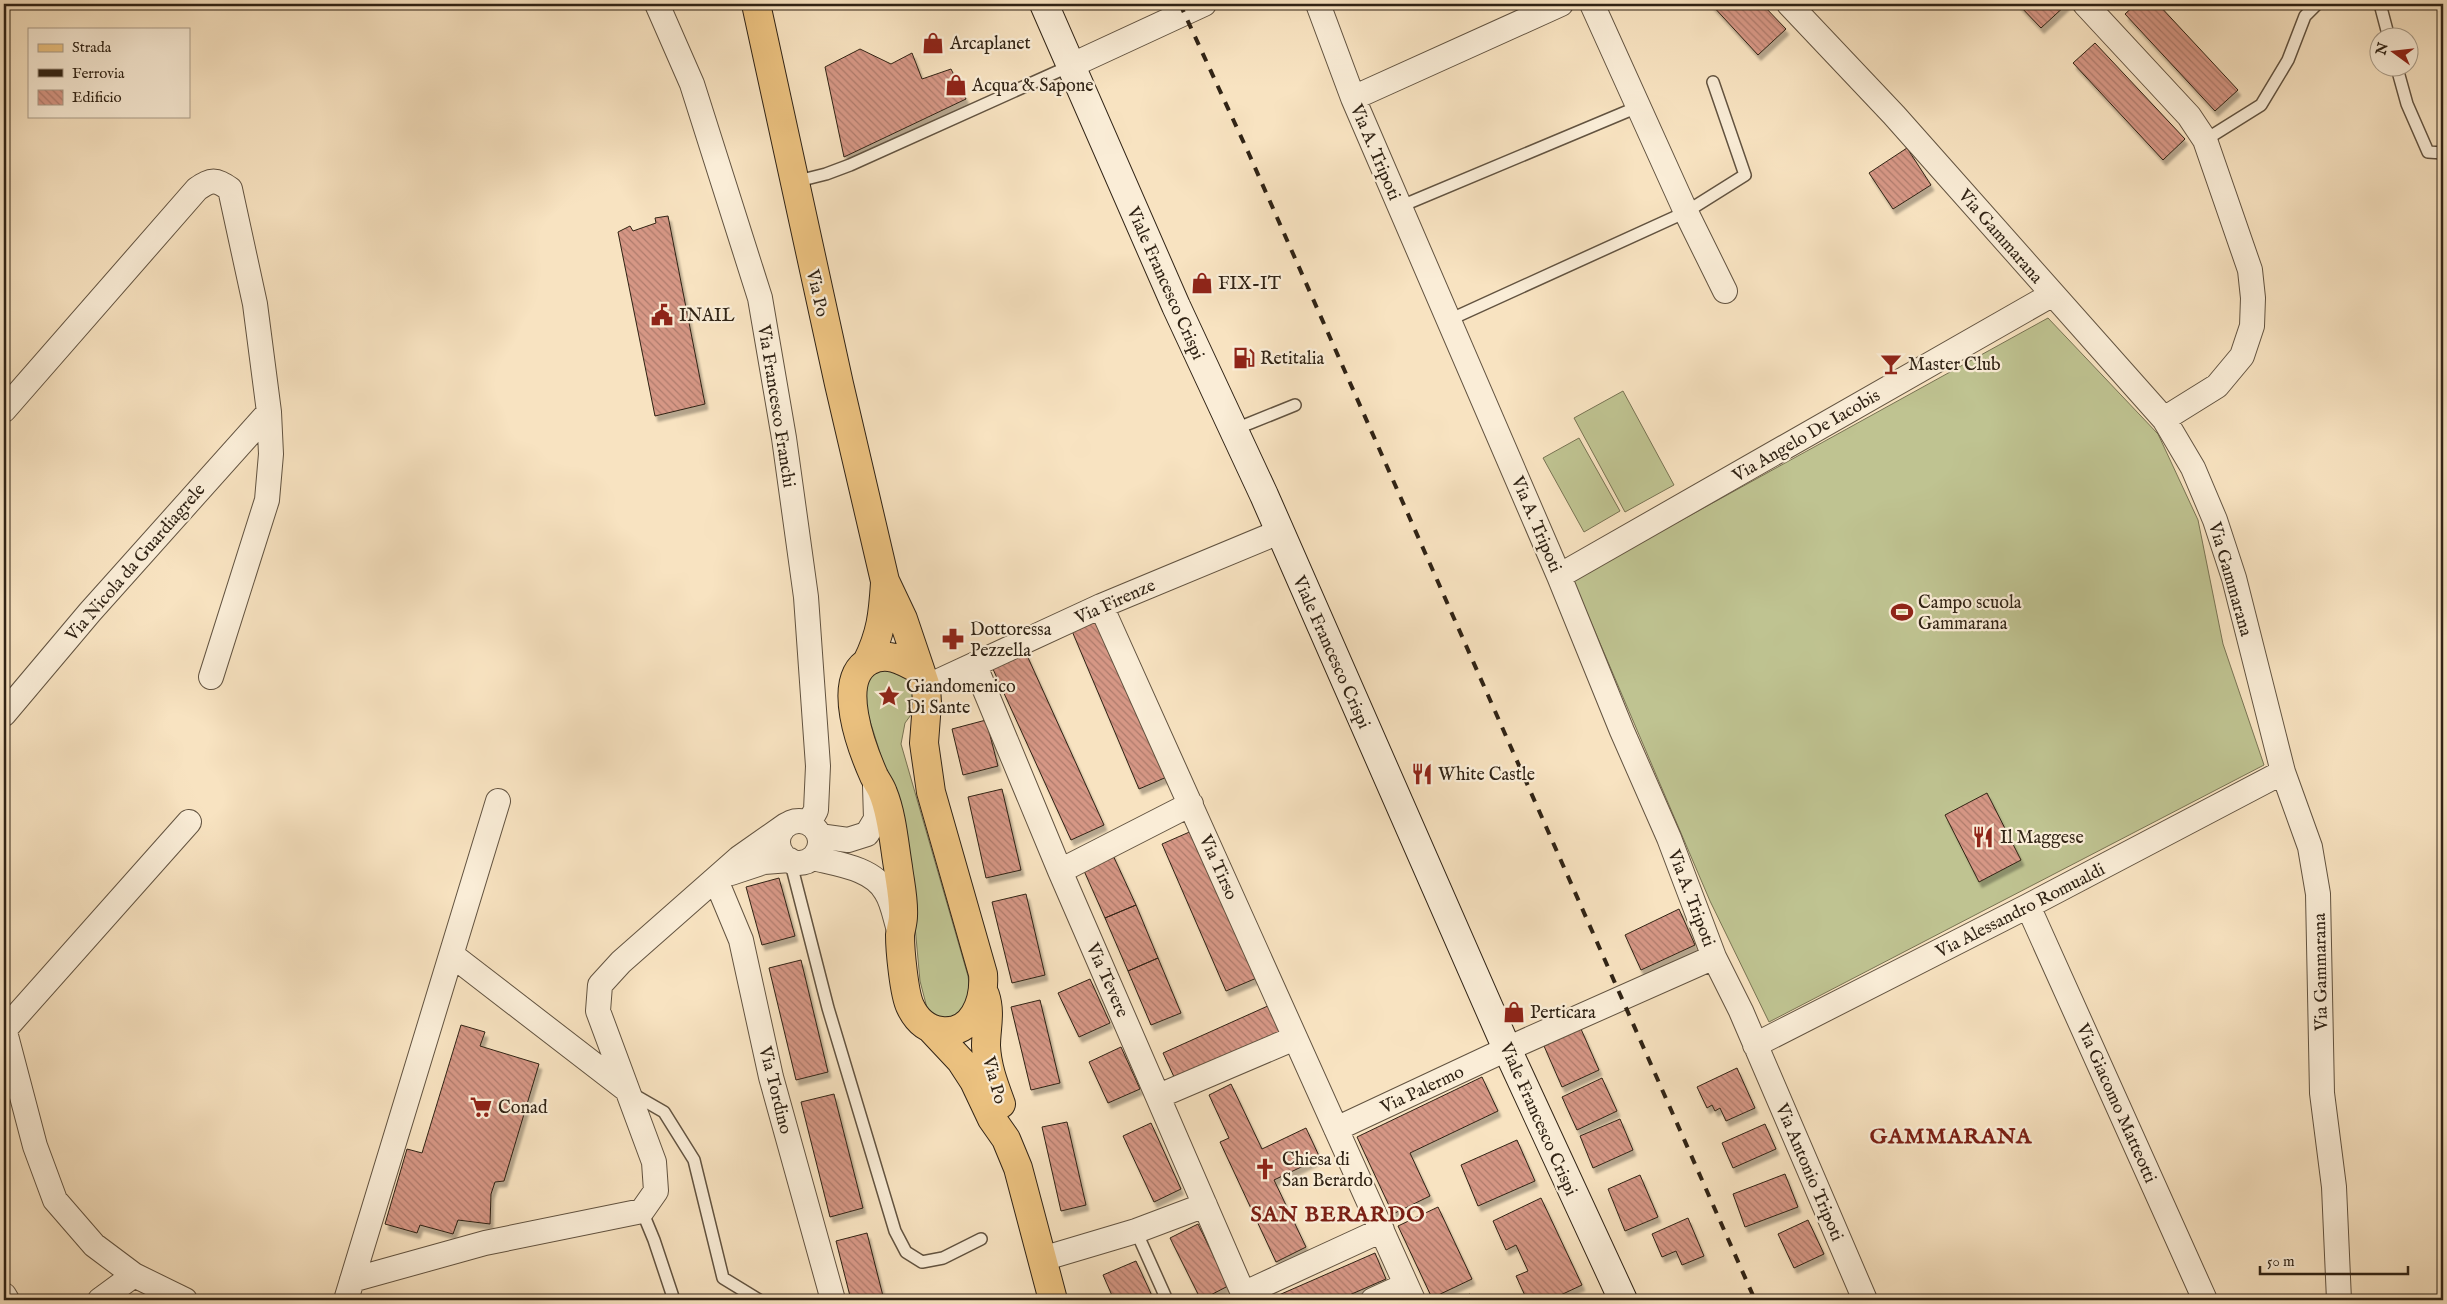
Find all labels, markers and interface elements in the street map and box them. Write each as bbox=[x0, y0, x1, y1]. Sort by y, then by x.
legend bbox=[28, 28, 190, 118]
north arrow bbox=[2370, 28, 2420, 78]
shop icon: Arcaplanet bbox=[920, 30, 946, 56]
place label: Arcaplanet bbox=[949, 33, 1031, 56]
text: Strada bbox=[72, 38, 112, 57]
text: N bbox=[2372, 41, 2393, 58]
text: Ferrovia bbox=[72, 64, 125, 83]
shop icon: Acqua & Sapone bbox=[943, 72, 969, 98]
place label: Acqua & Sapone bbox=[971, 75, 1094, 98]
text: Edificio bbox=[72, 88, 122, 107]
street label: Via A. Tripoti bbox=[1344, 100, 1405, 204]
street label: Via Gammarana bbox=[1952, 184, 2047, 289]
street label: Viale Francesco Crispi bbox=[1120, 203, 1209, 364]
street label: Via Po bbox=[800, 266, 833, 320]
shop icon: FIX-IT bbox=[1189, 270, 1215, 296]
place label: FIX-IT bbox=[1218, 273, 1281, 296]
public building icon: INAIL bbox=[649, 302, 675, 328]
place label: INAIL bbox=[679, 305, 735, 328]
street label: Via Francesco Franchi bbox=[751, 322, 800, 489]
fuel station icon: Retitalia bbox=[1231, 345, 1257, 371]
place label: Retitalia bbox=[1260, 348, 1325, 371]
bar icon: Master Club bbox=[1878, 351, 1904, 377]
place label: Master Club bbox=[1908, 354, 2001, 377]
street label: Via Angelo De Iacobis bbox=[1728, 385, 1885, 488]
street label: Via A. Tripoti bbox=[1505, 472, 1566, 576]
street label: Via Nicola da Guardiagrele bbox=[61, 479, 211, 647]
street label: Via Gammarana bbox=[2202, 519, 2257, 639]
street label: Viale Francesco Crispi bbox=[1286, 572, 1375, 733]
street label: Via Firenze bbox=[1071, 574, 1159, 631]
place label: Campo scuola Gammarana bbox=[1918, 592, 2022, 636]
sports icon: Campo scuola Gammarana bbox=[1889, 599, 1915, 625]
place label: Dottoressa Pezzella bbox=[970, 619, 1052, 663]
pharmacy icon: Dottoressa Pezzella bbox=[940, 626, 966, 652]
place label: Giandomenico Di Sante bbox=[906, 676, 1016, 720]
place icon: Giandomenico Di Sante bbox=[876, 683, 902, 709]
restaurant icon: White Castle bbox=[1409, 761, 1435, 787]
place label: White Castle bbox=[1438, 764, 1535, 787]
restaurant icon: Il Maggese bbox=[1970, 824, 1996, 850]
place label: Il Maggese bbox=[2000, 827, 2084, 850]
street label: Via Tirso bbox=[1193, 831, 1242, 904]
street label: Via A. Tripoti bbox=[1661, 846, 1720, 951]
street label: Via Alessandro Romualdi bbox=[1931, 859, 2109, 964]
street label: Via Gammarana bbox=[2309, 913, 2334, 1032]
street label: Via Tevere bbox=[1080, 939, 1133, 1021]
shop icon: Perticara bbox=[1501, 999, 1527, 1025]
place label: Perticara bbox=[1530, 1002, 1596, 1025]
street label: Via Giacomo Matteotti bbox=[2070, 1019, 2161, 1187]
street label: Viale Francesco Crispi bbox=[1493, 1039, 1582, 1200]
street label: Via Tordino bbox=[752, 1043, 797, 1137]
street label: Via Po bbox=[976, 1053, 1011, 1107]
street label: Via Palermo bbox=[1376, 1061, 1468, 1120]
supermarket icon: Conad bbox=[468, 1094, 494, 1120]
place label: Conad bbox=[498, 1097, 548, 1120]
street label: Via Antonio Tripoti bbox=[1769, 1099, 1848, 1245]
district label: GAMMARANA bbox=[1870, 1123, 2032, 1151]
place label: Chiesa di San Berardo bbox=[1282, 1149, 1373, 1193]
church icon: Chiesa di San Berardo bbox=[1252, 1156, 1278, 1182]
district label: SAN BERARDO bbox=[1251, 1201, 1425, 1229]
scale bar bbox=[2260, 1244, 2407, 1276]
text: 50 m bbox=[2267, 1252, 2295, 1271]

